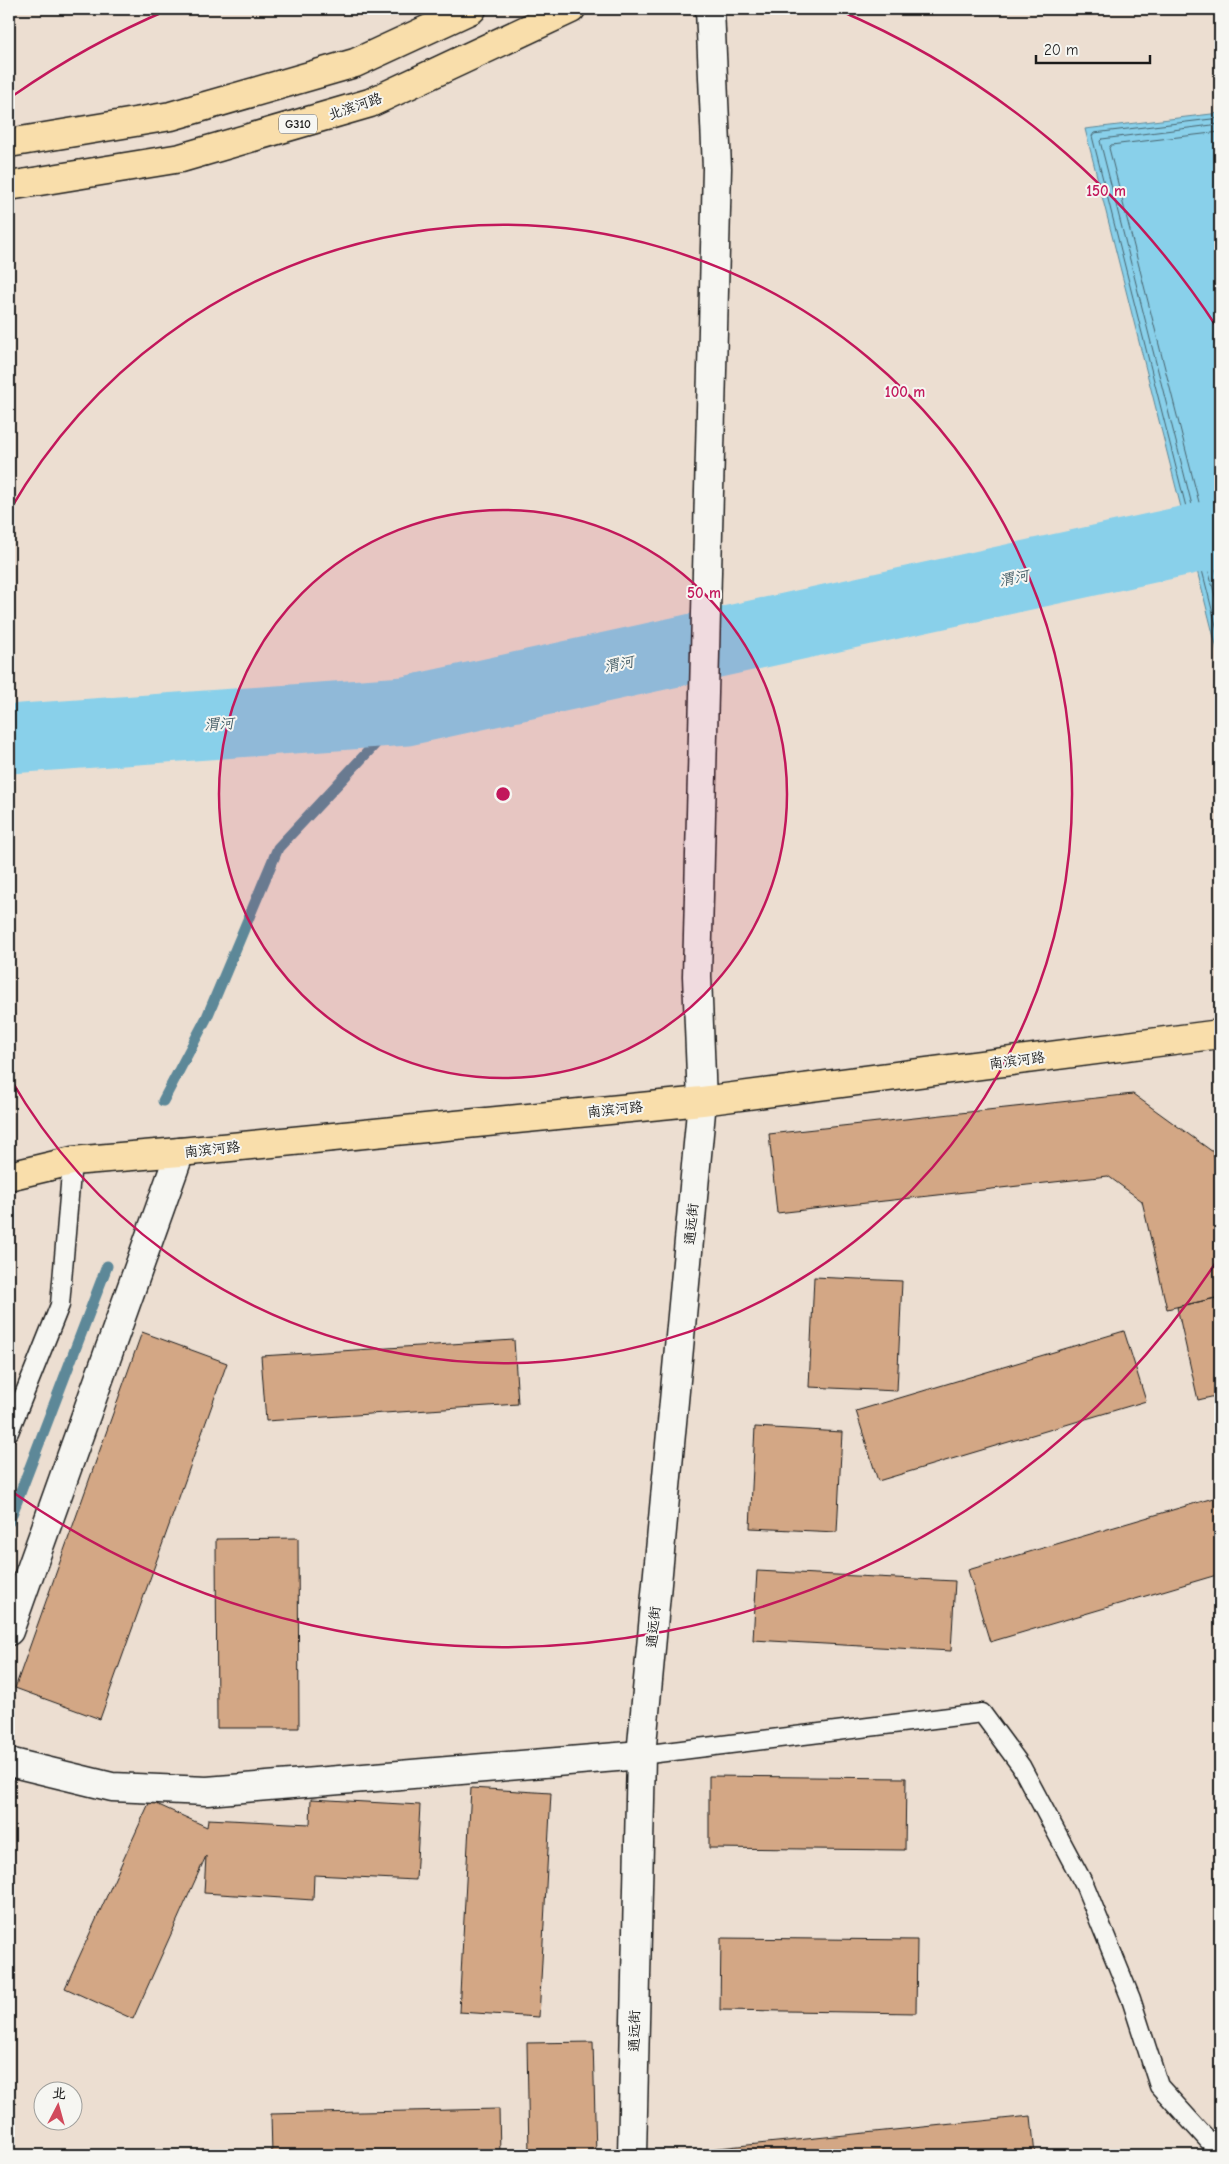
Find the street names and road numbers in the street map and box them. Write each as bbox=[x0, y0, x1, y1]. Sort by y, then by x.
street label: 北滨河路 bbox=[326, 89, 384, 124]
road number: G310 bbox=[279, 115, 317, 134]
street label: 南滨河路 bbox=[988, 1049, 1046, 1072]
street label: 南滨河路 bbox=[586, 1098, 644, 1121]
street label: 南滨河路 bbox=[183, 1138, 241, 1161]
street label: 通远街 bbox=[681, 1202, 702, 1246]
street label: 通远街 bbox=[643, 1605, 664, 1649]
street label: 通远街 bbox=[626, 2010, 643, 2052]

